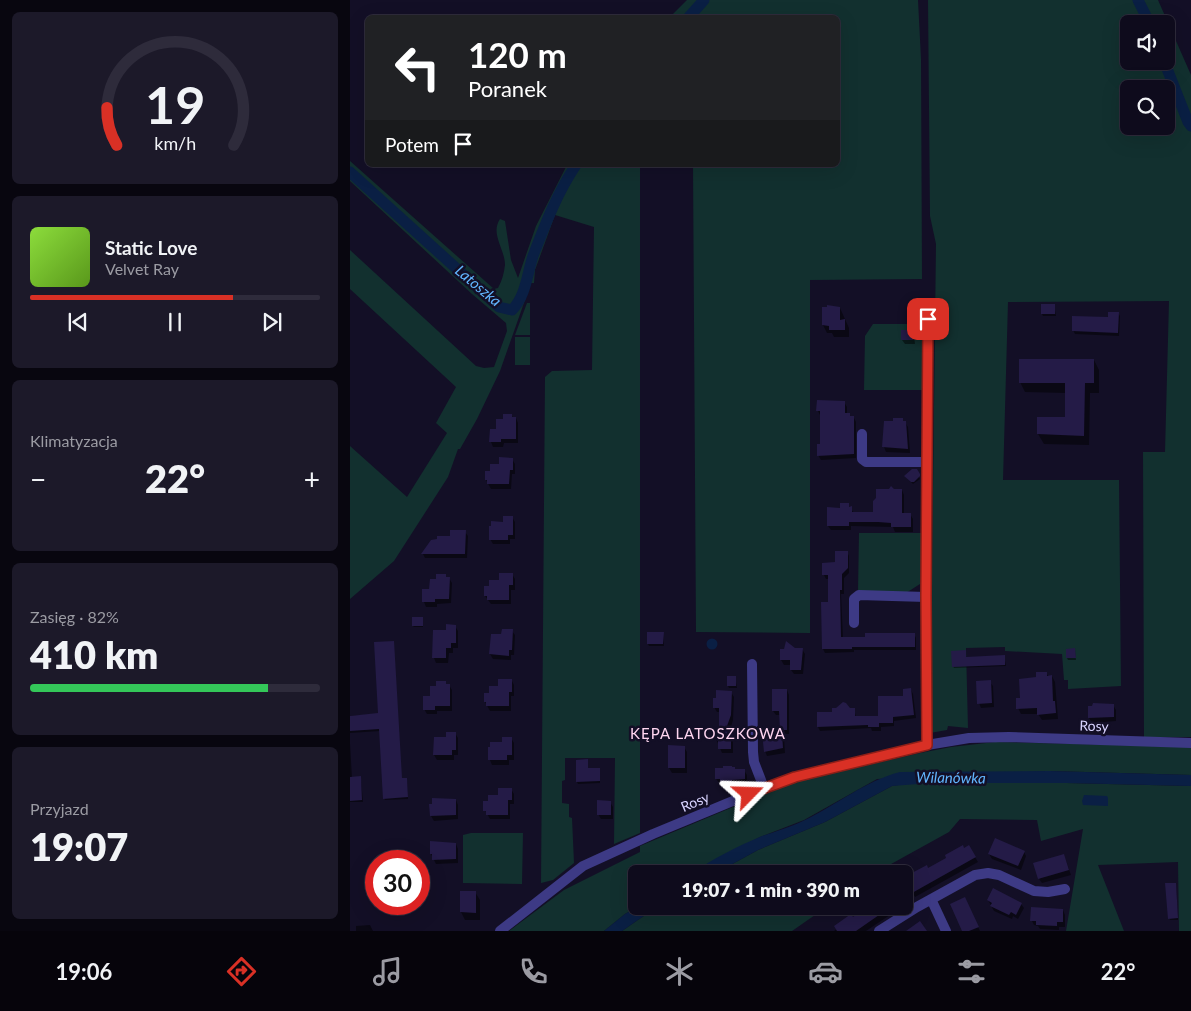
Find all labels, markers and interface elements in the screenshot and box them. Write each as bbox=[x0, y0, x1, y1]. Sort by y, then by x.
map controls bbox=[1120, 15, 1175, 135]
button: sound bbox=[1120, 15, 1175, 70]
text: 120 m bbox=[468, 33, 567, 75]
icon: left bbox=[385, 35, 450, 100]
text: 19 bbox=[145, 73, 205, 135]
text: Poranek bbox=[468, 75, 547, 102]
button: search bbox=[1120, 80, 1175, 135]
icon: arrive bbox=[449, 130, 477, 158]
text: km/h bbox=[154, 132, 196, 154]
text: Potem bbox=[385, 133, 439, 156]
text: Static Love bbox=[105, 236, 197, 259]
text: Velvet Ray bbox=[105, 259, 179, 278]
water label: Latoszka bbox=[452, 261, 505, 310]
pin bbox=[907, 298, 949, 340]
icon: arrive bbox=[914, 305, 942, 333]
icon: previous bbox=[64, 308, 92, 336]
icon: pause bbox=[161, 308, 189, 336]
icon: next bbox=[258, 308, 286, 336]
text: Klimatyzacja bbox=[30, 431, 118, 450]
text: 22° bbox=[145, 455, 205, 501]
text: − bbox=[30, 462, 46, 496]
text: + bbox=[304, 462, 320, 496]
text: Zasięg · 82% bbox=[30, 607, 119, 626]
text: 410 km bbox=[30, 631, 158, 677]
street label: Rosy bbox=[1079, 716, 1110, 735]
district label: KĘPA LATOSZKOWA bbox=[630, 724, 786, 742]
position arrow bbox=[722, 767, 774, 819]
water label: Wilanówka bbox=[916, 767, 986, 787]
street label: Rosy bbox=[678, 788, 712, 815]
text: Przyjazd bbox=[30, 799, 89, 818]
text: 19:07 bbox=[30, 823, 128, 869]
speed limit sign: 30 bbox=[365, 850, 430, 915]
text: 19:07 · 1 min · 390 m bbox=[681, 878, 860, 901]
icon: directions bbox=[224, 954, 259, 989]
icon: music bbox=[370, 954, 405, 989]
icon: phone bbox=[516, 954, 551, 989]
icon: climate bbox=[662, 954, 697, 989]
icon: car bbox=[808, 954, 843, 989]
icon: filters bbox=[954, 954, 989, 989]
text: 19:06 bbox=[56, 958, 112, 985]
text: 22° bbox=[1101, 958, 1135, 985]

